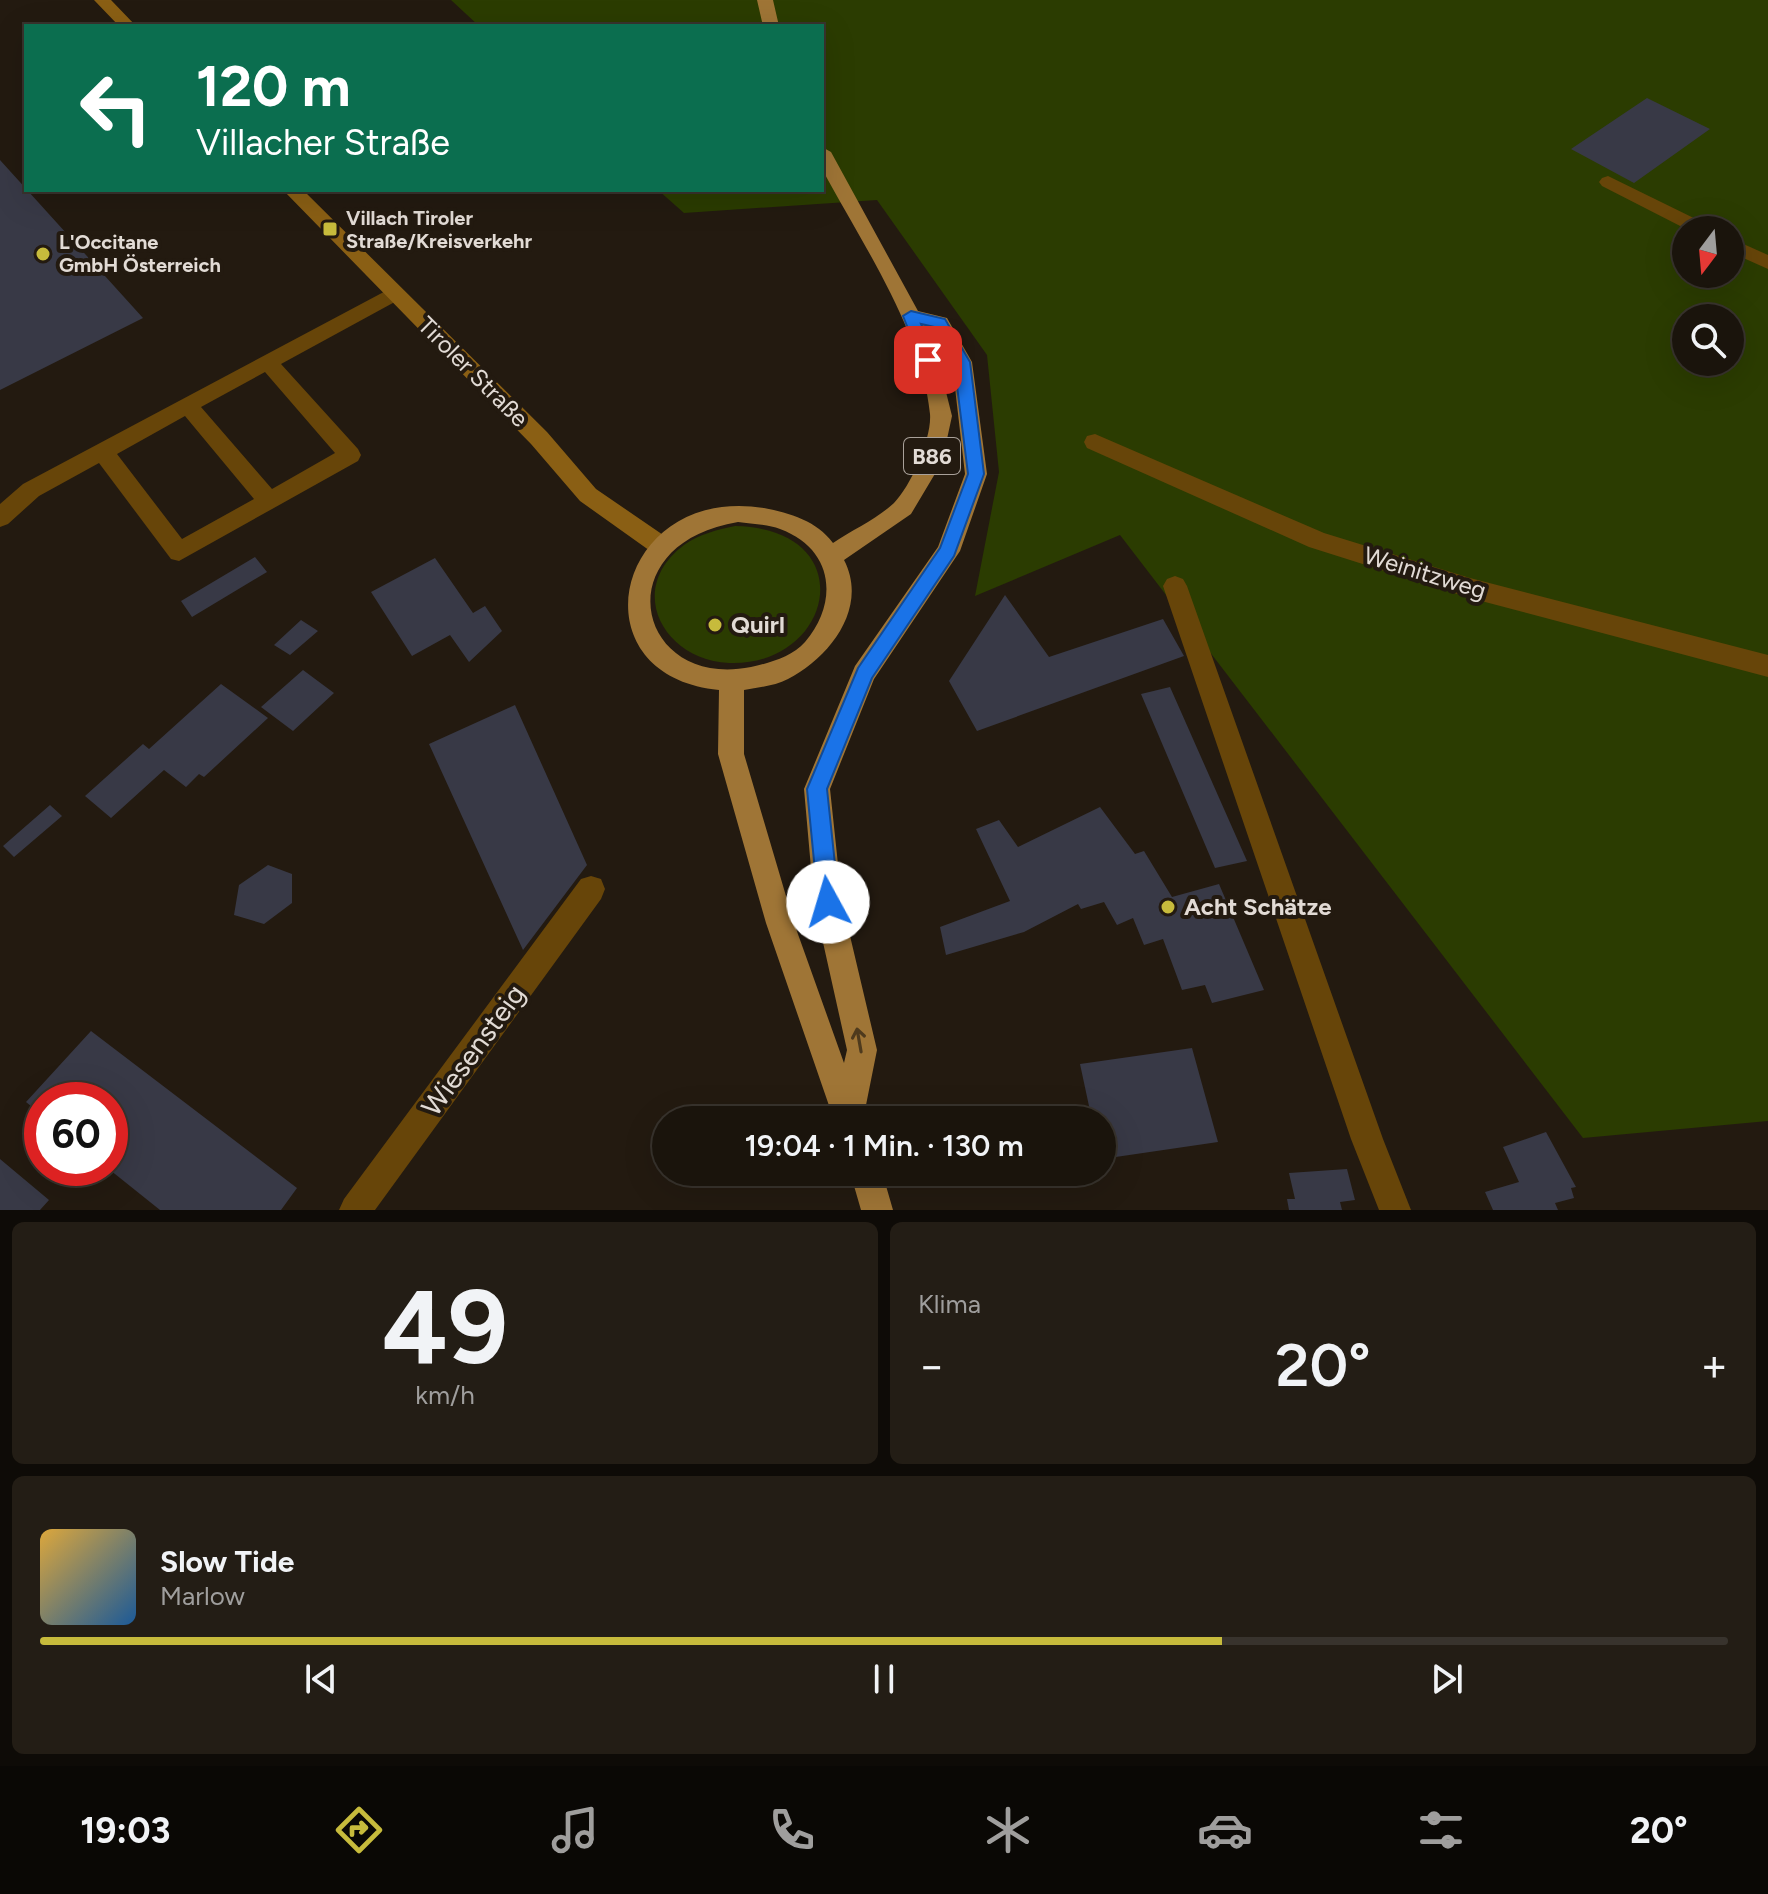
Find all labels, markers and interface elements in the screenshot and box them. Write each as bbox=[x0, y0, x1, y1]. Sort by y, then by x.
text: 120 m bbox=[196, 53, 351, 120]
icon: left bbox=[64, 56, 168, 160]
text: Villacher Straße bbox=[196, 121, 450, 164]
place label: Villach Tiroler Straße/Kreisverkehr bbox=[346, 206, 532, 253]
north arrow bbox=[1672, 216, 1744, 288]
map controls bbox=[1672, 216, 1744, 376]
marker: Villach Tiroler Straße/Kreisverkehr bbox=[321, 220, 339, 238]
place label: L'Occitane GmbH Österreich bbox=[59, 230, 221, 277]
marker: L'Occitane GmbH Österreich bbox=[34, 245, 52, 263]
button: search bbox=[1672, 304, 1744, 376]
street label: Tiroler Straße bbox=[412, 310, 535, 433]
pin bbox=[894, 326, 962, 394]
icon: arrive bbox=[906, 338, 950, 382]
road number: B86 bbox=[904, 438, 960, 474]
street label: Weinitzweg bbox=[1361, 540, 1490, 605]
place label: Quirl bbox=[731, 610, 785, 639]
marker: Quirl bbox=[706, 616, 724, 634]
position arrow bbox=[786, 860, 870, 944]
place label: Acht Schätze bbox=[1184, 892, 1331, 921]
marker: Acht Schätze bbox=[1159, 898, 1177, 916]
street label: Wiesensteig bbox=[414, 978, 532, 1122]
one-way arrow bbox=[851, 1028, 866, 1053]
speed limit sign: 60 bbox=[24, 1082, 128, 1186]
text: 19:04 · 1 Min. · 130 m bbox=[744, 1127, 1024, 1164]
text: 49 bbox=[382, 1264, 508, 1389]
text: Klima bbox=[918, 1288, 981, 1320]
text: 20° bbox=[1275, 1329, 1371, 1401]
text: − bbox=[918, 1339, 945, 1392]
text: + bbox=[1701, 1339, 1728, 1392]
text: km/h bbox=[415, 1379, 475, 1411]
text: Slow Tide bbox=[160, 1543, 294, 1580]
text: Marlow bbox=[160, 1580, 245, 1612]
icon: previous bbox=[299, 1657, 343, 1701]
icon: pause bbox=[862, 1657, 906, 1701]
icon: next bbox=[1425, 1657, 1469, 1701]
icon: directions bbox=[331, 1802, 387, 1858]
icon: music bbox=[547, 1802, 603, 1858]
icon: phone bbox=[764, 1802, 820, 1858]
icon: climate bbox=[980, 1802, 1036, 1858]
icon: car bbox=[1197, 1802, 1253, 1858]
icon: filters bbox=[1413, 1802, 1469, 1858]
text: 19:03 bbox=[80, 1809, 171, 1852]
text: 20° bbox=[1630, 1809, 1688, 1852]

